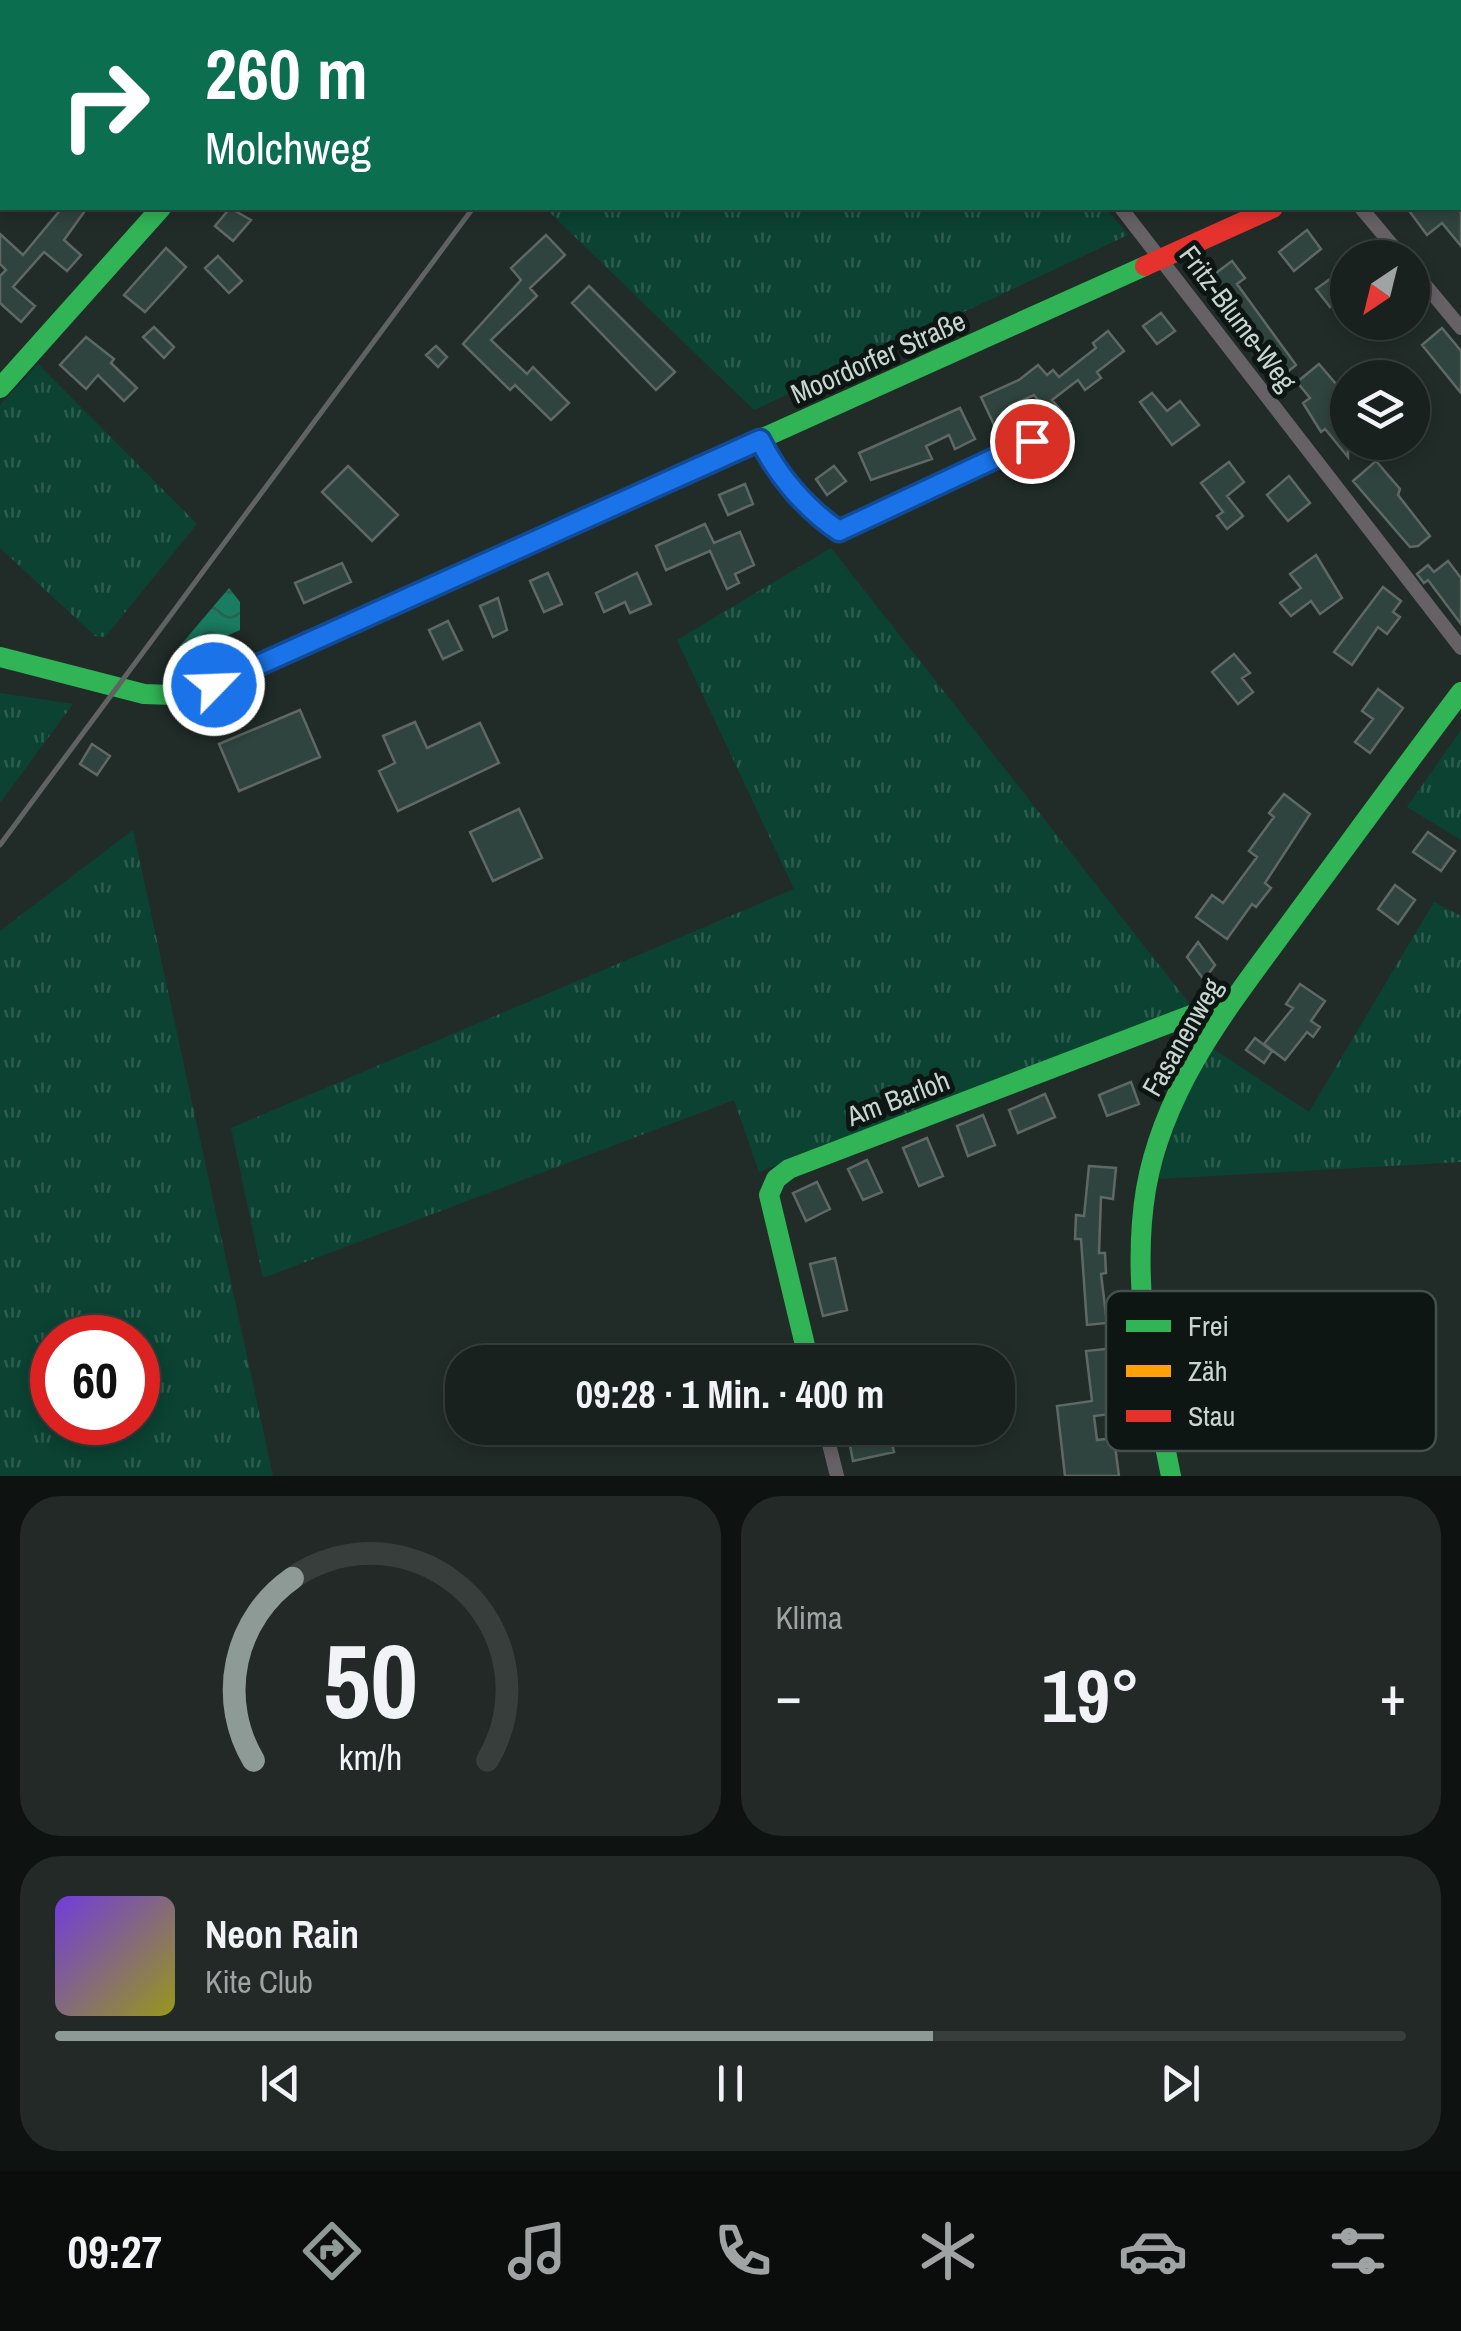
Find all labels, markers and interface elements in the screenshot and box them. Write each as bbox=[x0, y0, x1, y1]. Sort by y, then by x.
text: 260 m bbox=[205, 27, 368, 121]
icon: right bbox=[40, 40, 170, 170]
text: Molchweg bbox=[205, 117, 371, 178]
street label: Fritz-Blume-Weg bbox=[1171, 237, 1305, 399]
north arrow bbox=[1330, 240, 1430, 340]
map controls bbox=[1330, 240, 1430, 460]
street label: Moordorfer Straße bbox=[785, 301, 971, 413]
button: layers bbox=[1330, 360, 1430, 460]
pin bbox=[990, 399, 1075, 484]
icon: arrive bbox=[1005, 414, 1060, 469]
position arrow bbox=[162, 633, 266, 737]
street label: Fasanenweg bbox=[1133, 971, 1231, 1103]
street label: Am Barloh bbox=[840, 1061, 955, 1135]
legend bbox=[1106, 1291, 1436, 1451]
text: Frei bbox=[1188, 1307, 1229, 1345]
speed limit sign: 60 bbox=[30, 1315, 160, 1445]
text: Zäh bbox=[1188, 1352, 1228, 1390]
text: 09:28 · 1 Min. · 400 m bbox=[576, 1369, 884, 1420]
text: Stau bbox=[1188, 1397, 1235, 1435]
text: Klima bbox=[776, 1596, 843, 1639]
text: 50 bbox=[323, 1610, 418, 1750]
text: 19° bbox=[1042, 1644, 1140, 1745]
text: − bbox=[776, 1658, 802, 1732]
text: + bbox=[1380, 1658, 1406, 1732]
text: km/h bbox=[338, 1733, 402, 1781]
text: Neon Rain bbox=[205, 1909, 359, 1960]
text: Kite Club bbox=[205, 1960, 313, 2003]
icon: previous bbox=[253, 2056, 308, 2111]
icon: pause bbox=[703, 2056, 758, 2111]
icon: next bbox=[1153, 2056, 1208, 2111]
icon: directions bbox=[297, 2216, 367, 2286]
icon: music bbox=[502, 2216, 572, 2286]
icon: phone bbox=[708, 2216, 778, 2286]
icon: climate bbox=[913, 2216, 983, 2286]
icon: car bbox=[1118, 2216, 1188, 2286]
icon: filters bbox=[1323, 2216, 1393, 2286]
text: 09:27 bbox=[68, 2221, 162, 2282]

